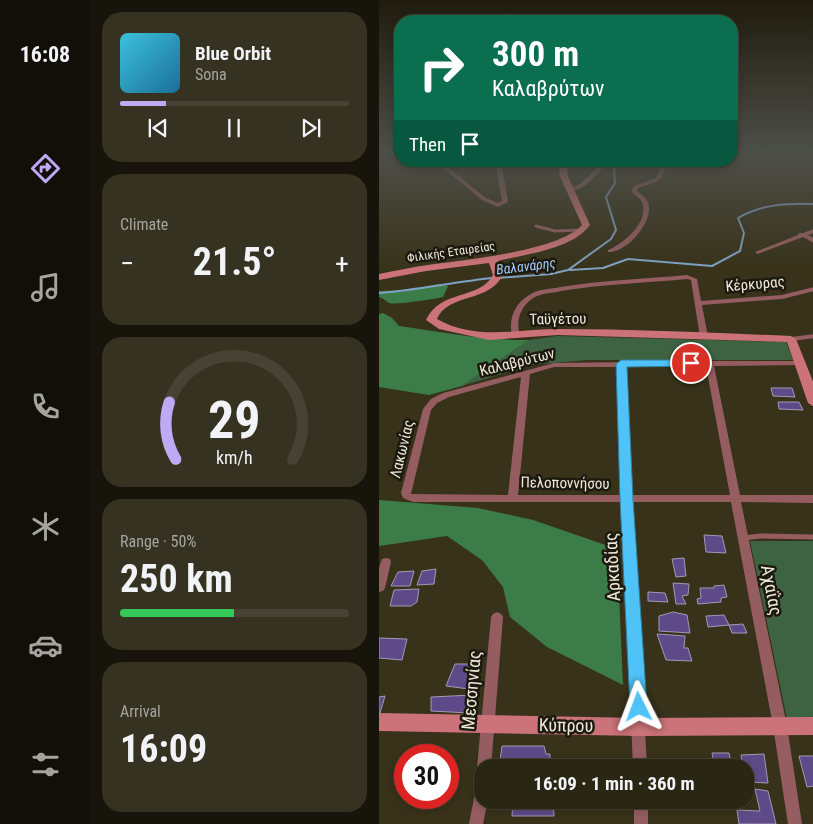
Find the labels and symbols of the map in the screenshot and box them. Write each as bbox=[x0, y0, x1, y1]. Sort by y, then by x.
street label: Φιλικής Εταιρείας bbox=[406, 239, 496, 265]
water label: Βαλανάρης bbox=[495, 254, 557, 278]
street label: Κέρκυρας bbox=[725, 272, 785, 296]
street label: Ταϋγέτου bbox=[529, 310, 587, 328]
pin bbox=[670, 342, 712, 384]
street label: Καλαβρύτων bbox=[478, 344, 557, 380]
street label: Λακωνίας bbox=[386, 418, 418, 480]
street label: Πελοποννήσου bbox=[520, 473, 610, 493]
street label: Αρκαδίας bbox=[600, 532, 624, 602]
street label: Αχαΐας bbox=[757, 563, 787, 617]
street label: Μεσσηνίας bbox=[457, 649, 485, 731]
position arrow bbox=[612, 680, 664, 732]
street label: Κύπρου bbox=[539, 714, 593, 736]
speed limit sign: 30 bbox=[394, 744, 459, 809]

